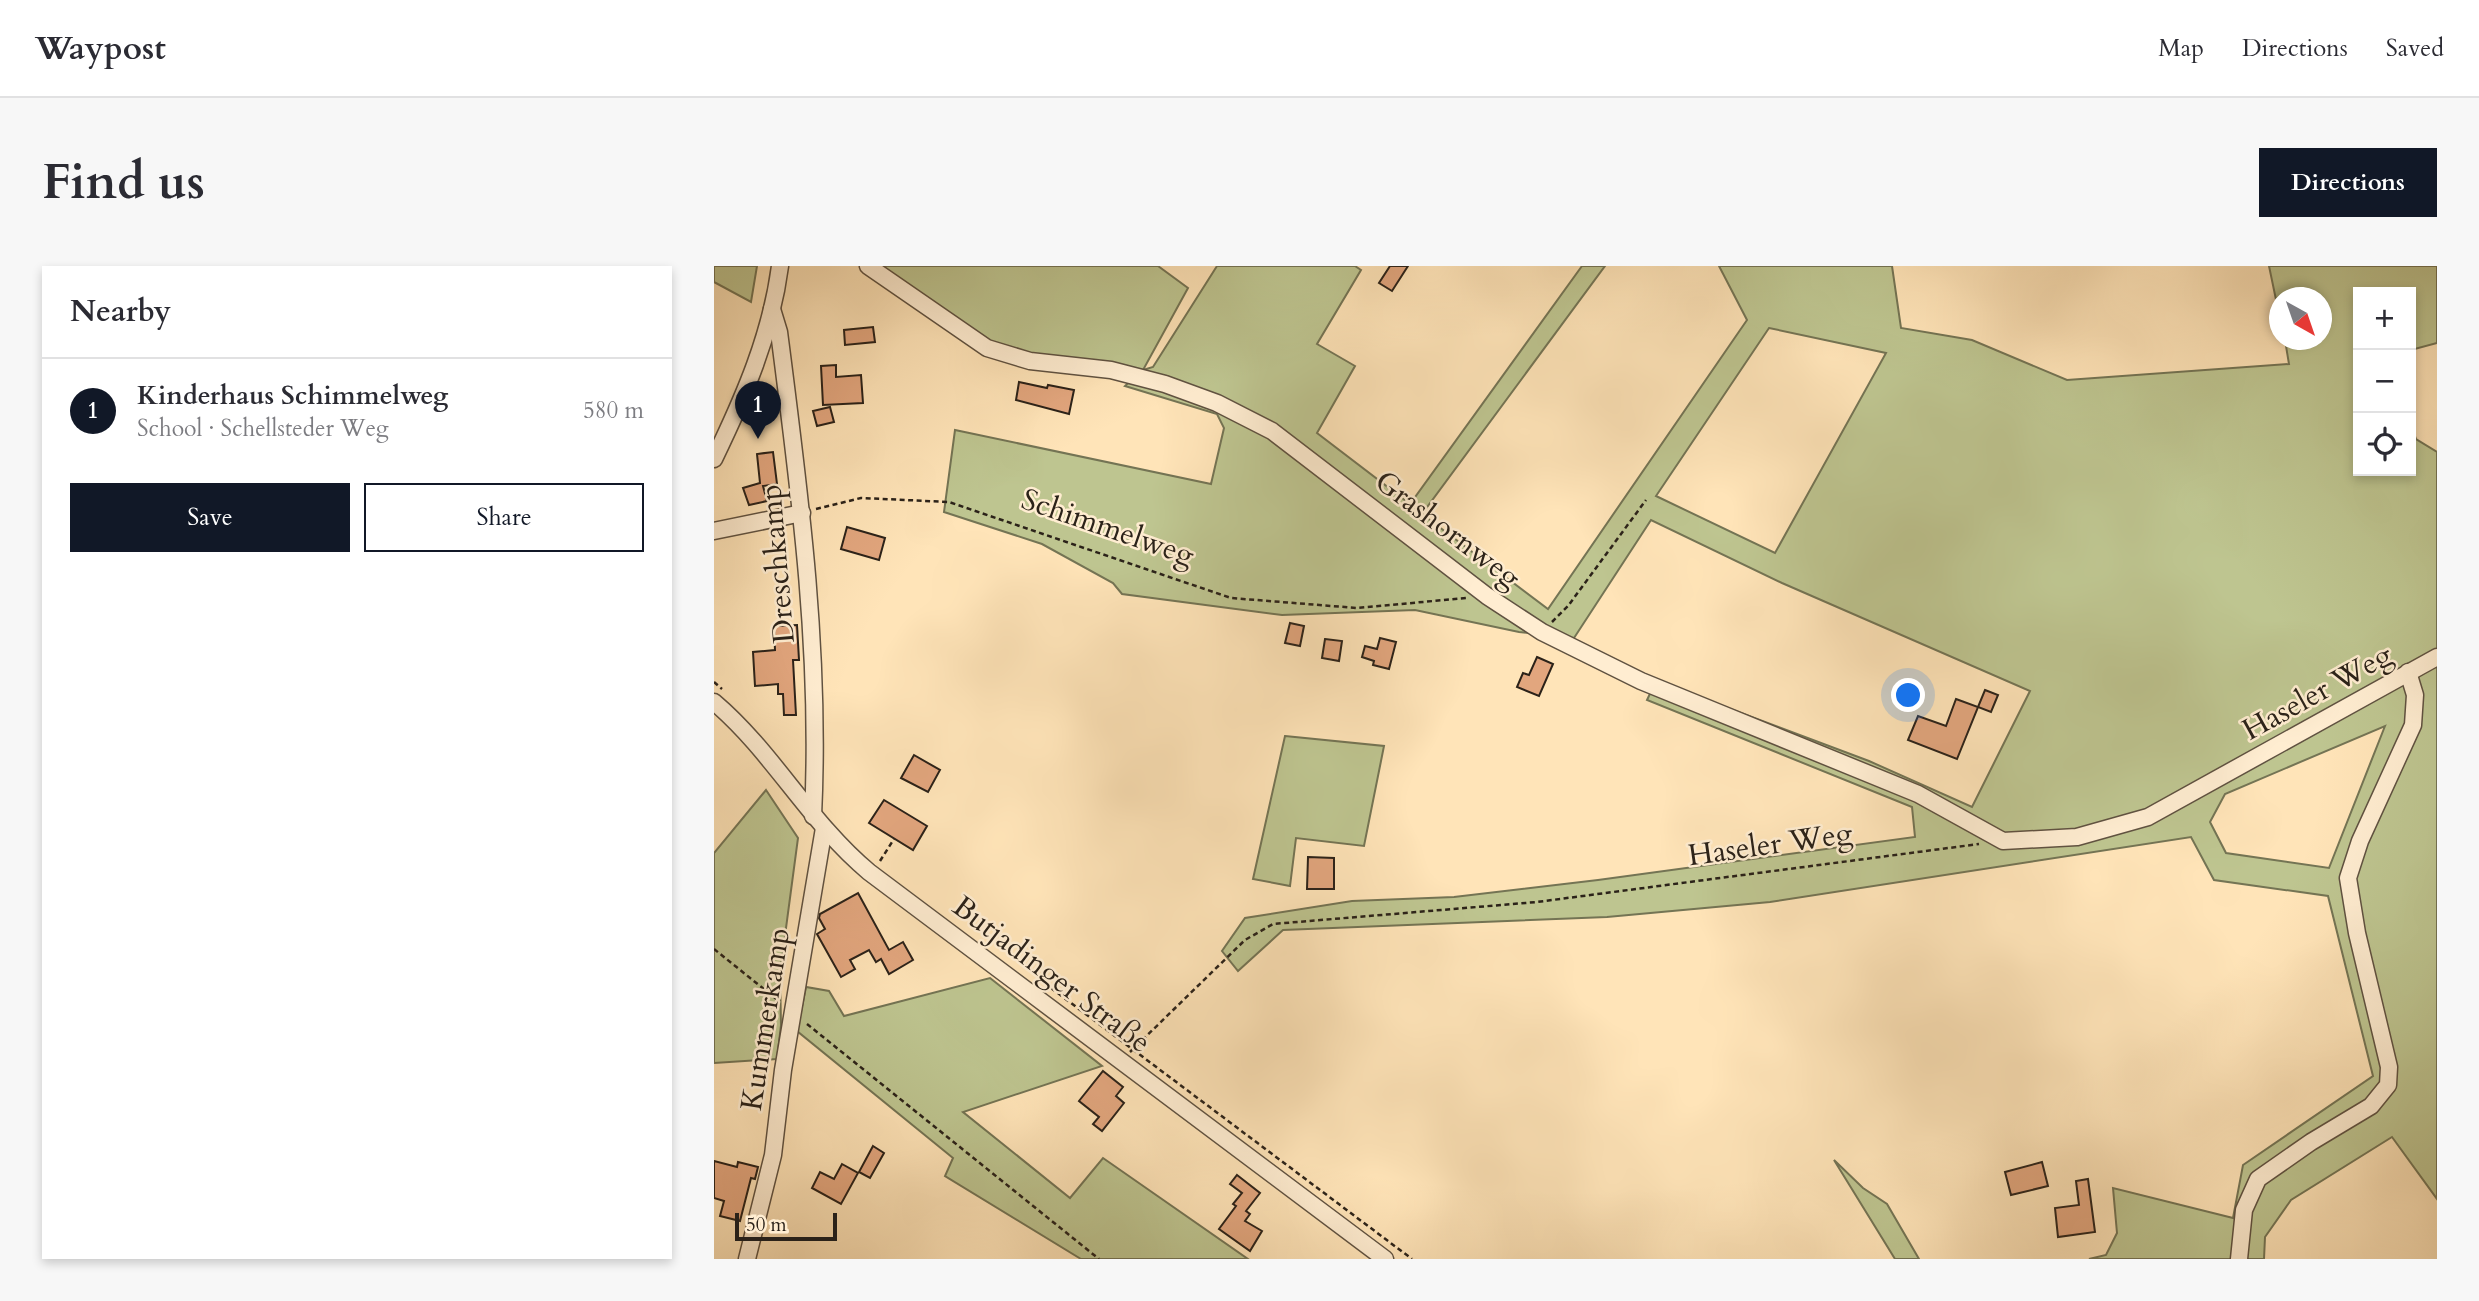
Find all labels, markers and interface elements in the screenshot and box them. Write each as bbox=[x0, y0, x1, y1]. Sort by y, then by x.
text: Waypost bbox=[35, 26, 166, 71]
text: Map bbox=[2158, 32, 2204, 65]
text: Directions bbox=[2242, 32, 2348, 65]
text: Saved bbox=[2386, 32, 2444, 65]
button: Directions bbox=[2259, 148, 2437, 217]
text: Find us bbox=[42, 149, 205, 216]
north arrow bbox=[2269, 287, 2332, 350]
map controls bbox=[2353, 287, 2416, 476]
button: + bbox=[2353, 287, 2416, 350]
text: Nearby bbox=[70, 291, 171, 332]
button: − bbox=[2353, 350, 2416, 413]
text: Kinderhaus Schimmelweg bbox=[137, 378, 448, 413]
pin: 1 bbox=[735, 381, 781, 439]
text: 1 bbox=[87, 395, 99, 426]
text: 580 m bbox=[583, 395, 644, 426]
text: School · Schellsteder Weg bbox=[137, 413, 389, 444]
button: locate bbox=[2353, 413, 2416, 476]
street label: Grashornweg bbox=[1366, 461, 1529, 598]
street label: Schimmelweg bbox=[1016, 479, 1200, 576]
button: Save bbox=[70, 483, 350, 552]
button: Share bbox=[364, 483, 644, 552]
street label: Dreschkamp bbox=[750, 483, 805, 645]
street label: Haseler Weg bbox=[2235, 634, 2400, 750]
your location bbox=[1891, 678, 1925, 712]
street label: Haseler Weg bbox=[1685, 813, 1855, 876]
street label: Butjadinger Straße bbox=[944, 886, 1159, 1063]
street label: Kummerkamp bbox=[731, 925, 800, 1113]
scale bar bbox=[735, 1210, 836, 1242]
text: 50 m bbox=[746, 1212, 787, 1238]

